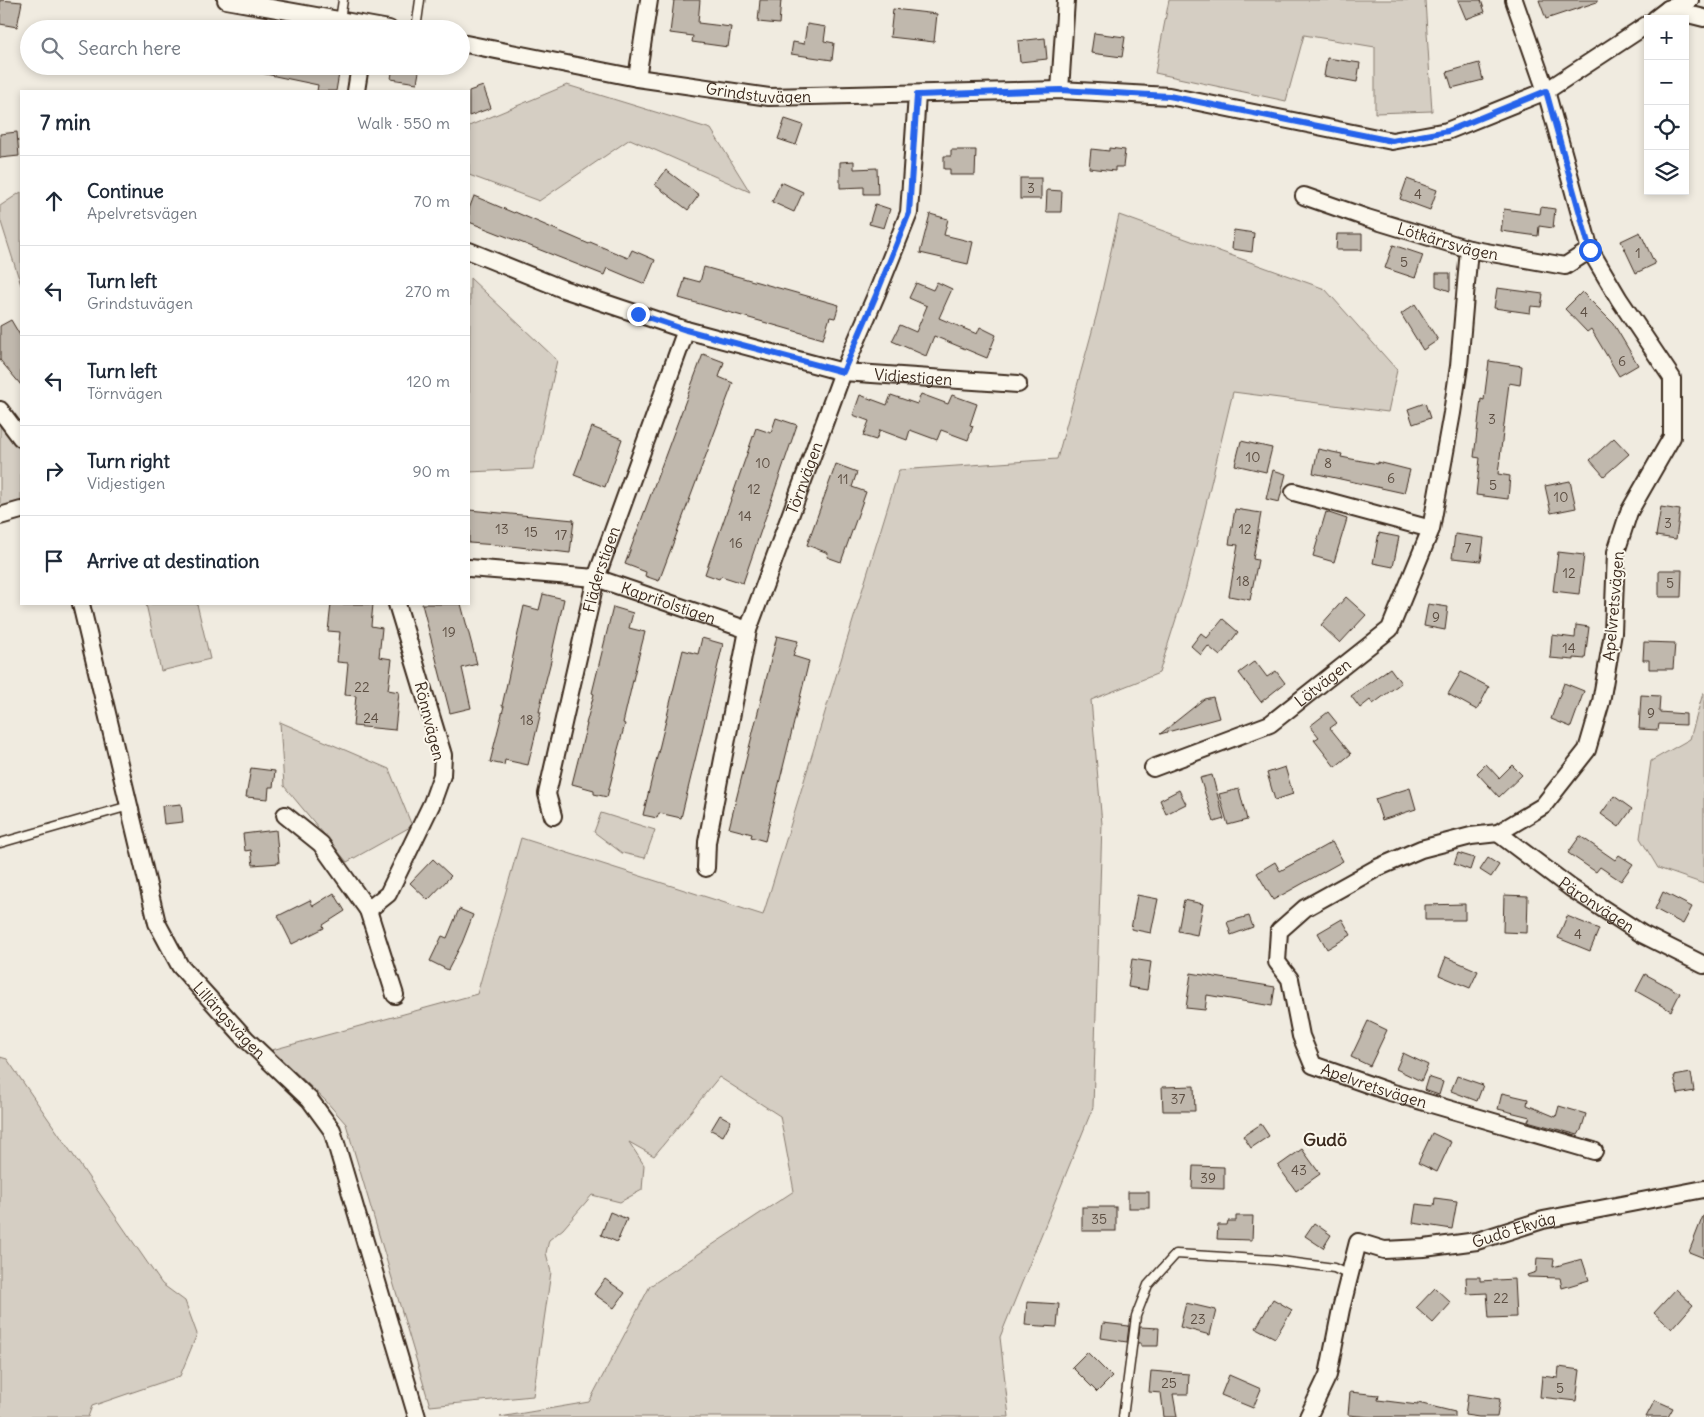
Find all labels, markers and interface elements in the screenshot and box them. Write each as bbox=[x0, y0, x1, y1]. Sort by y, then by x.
map controls bbox=[1644, 15, 1689, 195]
button: + bbox=[1644, 15, 1689, 60]
search box bbox=[20, 20, 470, 75]
icon: search bbox=[38, 34, 66, 62]
text: Search here bbox=[78, 36, 181, 60]
button: − bbox=[1644, 60, 1689, 105]
street label: Grindstuvägen bbox=[704, 78, 811, 107]
button: locate bbox=[1644, 105, 1689, 150]
text: 7 min bbox=[40, 109, 91, 136]
text: Walk · 550 m bbox=[357, 113, 450, 133]
button: layers bbox=[1644, 150, 1689, 195]
text: Continue bbox=[87, 179, 164, 203]
house number: 3 bbox=[1027, 179, 1035, 197]
house number: 4 bbox=[1414, 185, 1422, 203]
icon: ahead bbox=[40, 187, 68, 215]
text: 70 m bbox=[414, 191, 450, 211]
text: Apelvretsvägen bbox=[87, 203, 197, 223]
street label: Lötkärrsvägen bbox=[1395, 218, 1500, 264]
route start bbox=[1579, 239, 1602, 262]
house number: 1 bbox=[1635, 244, 1641, 262]
house number: 5 bbox=[1400, 253, 1408, 271]
text: Turn left bbox=[87, 269, 157, 293]
icon: left bbox=[40, 277, 68, 305]
text: 270 m bbox=[405, 281, 450, 301]
text: Grindstuvägen bbox=[87, 293, 193, 313]
route end bbox=[627, 303, 650, 326]
house number: 4 bbox=[1580, 303, 1588, 321]
house number: 6 bbox=[1618, 352, 1626, 370]
text: Turn left bbox=[87, 359, 157, 383]
street label: Vidjestigen bbox=[874, 364, 953, 389]
icon: left bbox=[40, 367, 68, 395]
text: 120 m bbox=[407, 371, 450, 391]
text: Törnvägen bbox=[87, 383, 163, 403]
house number: 3 bbox=[1488, 410, 1496, 428]
street label: Törnvägen bbox=[782, 439, 826, 517]
house number: 10 bbox=[1246, 448, 1260, 466]
text: Turn right bbox=[87, 449, 170, 473]
house number: 10 bbox=[756, 454, 770, 472]
house number: 8 bbox=[1324, 454, 1332, 472]
icon: right bbox=[40, 457, 68, 485]
text: 90 m bbox=[412, 461, 450, 481]
house number: 6 bbox=[1387, 469, 1395, 487]
house number: 11 bbox=[837, 470, 849, 488]
text: Vidjestigen bbox=[87, 473, 165, 493]
house number: 5 bbox=[1489, 476, 1497, 494]
house number: 12 bbox=[747, 480, 761, 498]
house number: 10 bbox=[1554, 488, 1568, 506]
house number: 14 bbox=[738, 507, 752, 525]
house number: 3 bbox=[1664, 514, 1672, 532]
house number: 13 bbox=[495, 520, 509, 538]
house number: 12 bbox=[1238, 520, 1252, 538]
house number: 15 bbox=[524, 523, 538, 541]
street label: Fläderstigen bbox=[579, 523, 624, 614]
house number: 17 bbox=[555, 526, 567, 544]
house number: 16 bbox=[729, 534, 743, 552]
house number: 7 bbox=[1465, 539, 1472, 557]
icon: arrive bbox=[40, 547, 68, 575]
text: Arrive at destination bbox=[87, 549, 260, 573]
street label: Apelvretsvägen bbox=[1598, 550, 1628, 662]
house number: 12 bbox=[1562, 564, 1576, 582]
house number: 18 bbox=[1236, 572, 1250, 590]
house number: 5 bbox=[1666, 574, 1674, 592]
street label: Kaprifolstigen bbox=[618, 577, 719, 628]
house number: 9 bbox=[1432, 608, 1440, 626]
house number: 19 bbox=[442, 623, 456, 641]
house number: 14 bbox=[1562, 639, 1576, 657]
street label: Lötvägen bbox=[1290, 654, 1355, 711]
house number: 22 bbox=[354, 678, 370, 696]
street label: Rönnvägen bbox=[410, 679, 450, 763]
house number: 9 bbox=[1647, 704, 1655, 722]
house number: 24 bbox=[363, 709, 379, 727]
house number: 18 bbox=[520, 711, 534, 729]
street label: Päronvägen bbox=[1555, 872, 1638, 937]
house number: 4 bbox=[1574, 925, 1582, 943]
street label: Lillängsvägen bbox=[189, 977, 270, 1063]
street label: Apelvretsvägen bbox=[1318, 1059, 1429, 1112]
house number: 37 bbox=[1171, 1090, 1186, 1108]
district label: Gudö bbox=[1303, 1128, 1347, 1151]
house number: 43 bbox=[1291, 1161, 1307, 1179]
house number: 39 bbox=[1200, 1169, 1216, 1187]
street label: Gudö Ekväg bbox=[1469, 1208, 1557, 1252]
house number: 35 bbox=[1091, 1210, 1107, 1228]
house number: 22 bbox=[1493, 1289, 1509, 1307]
house number: 23 bbox=[1190, 1310, 1206, 1328]
house number: 25 bbox=[1161, 1374, 1177, 1392]
house number: 5 bbox=[1556, 1379, 1564, 1397]

